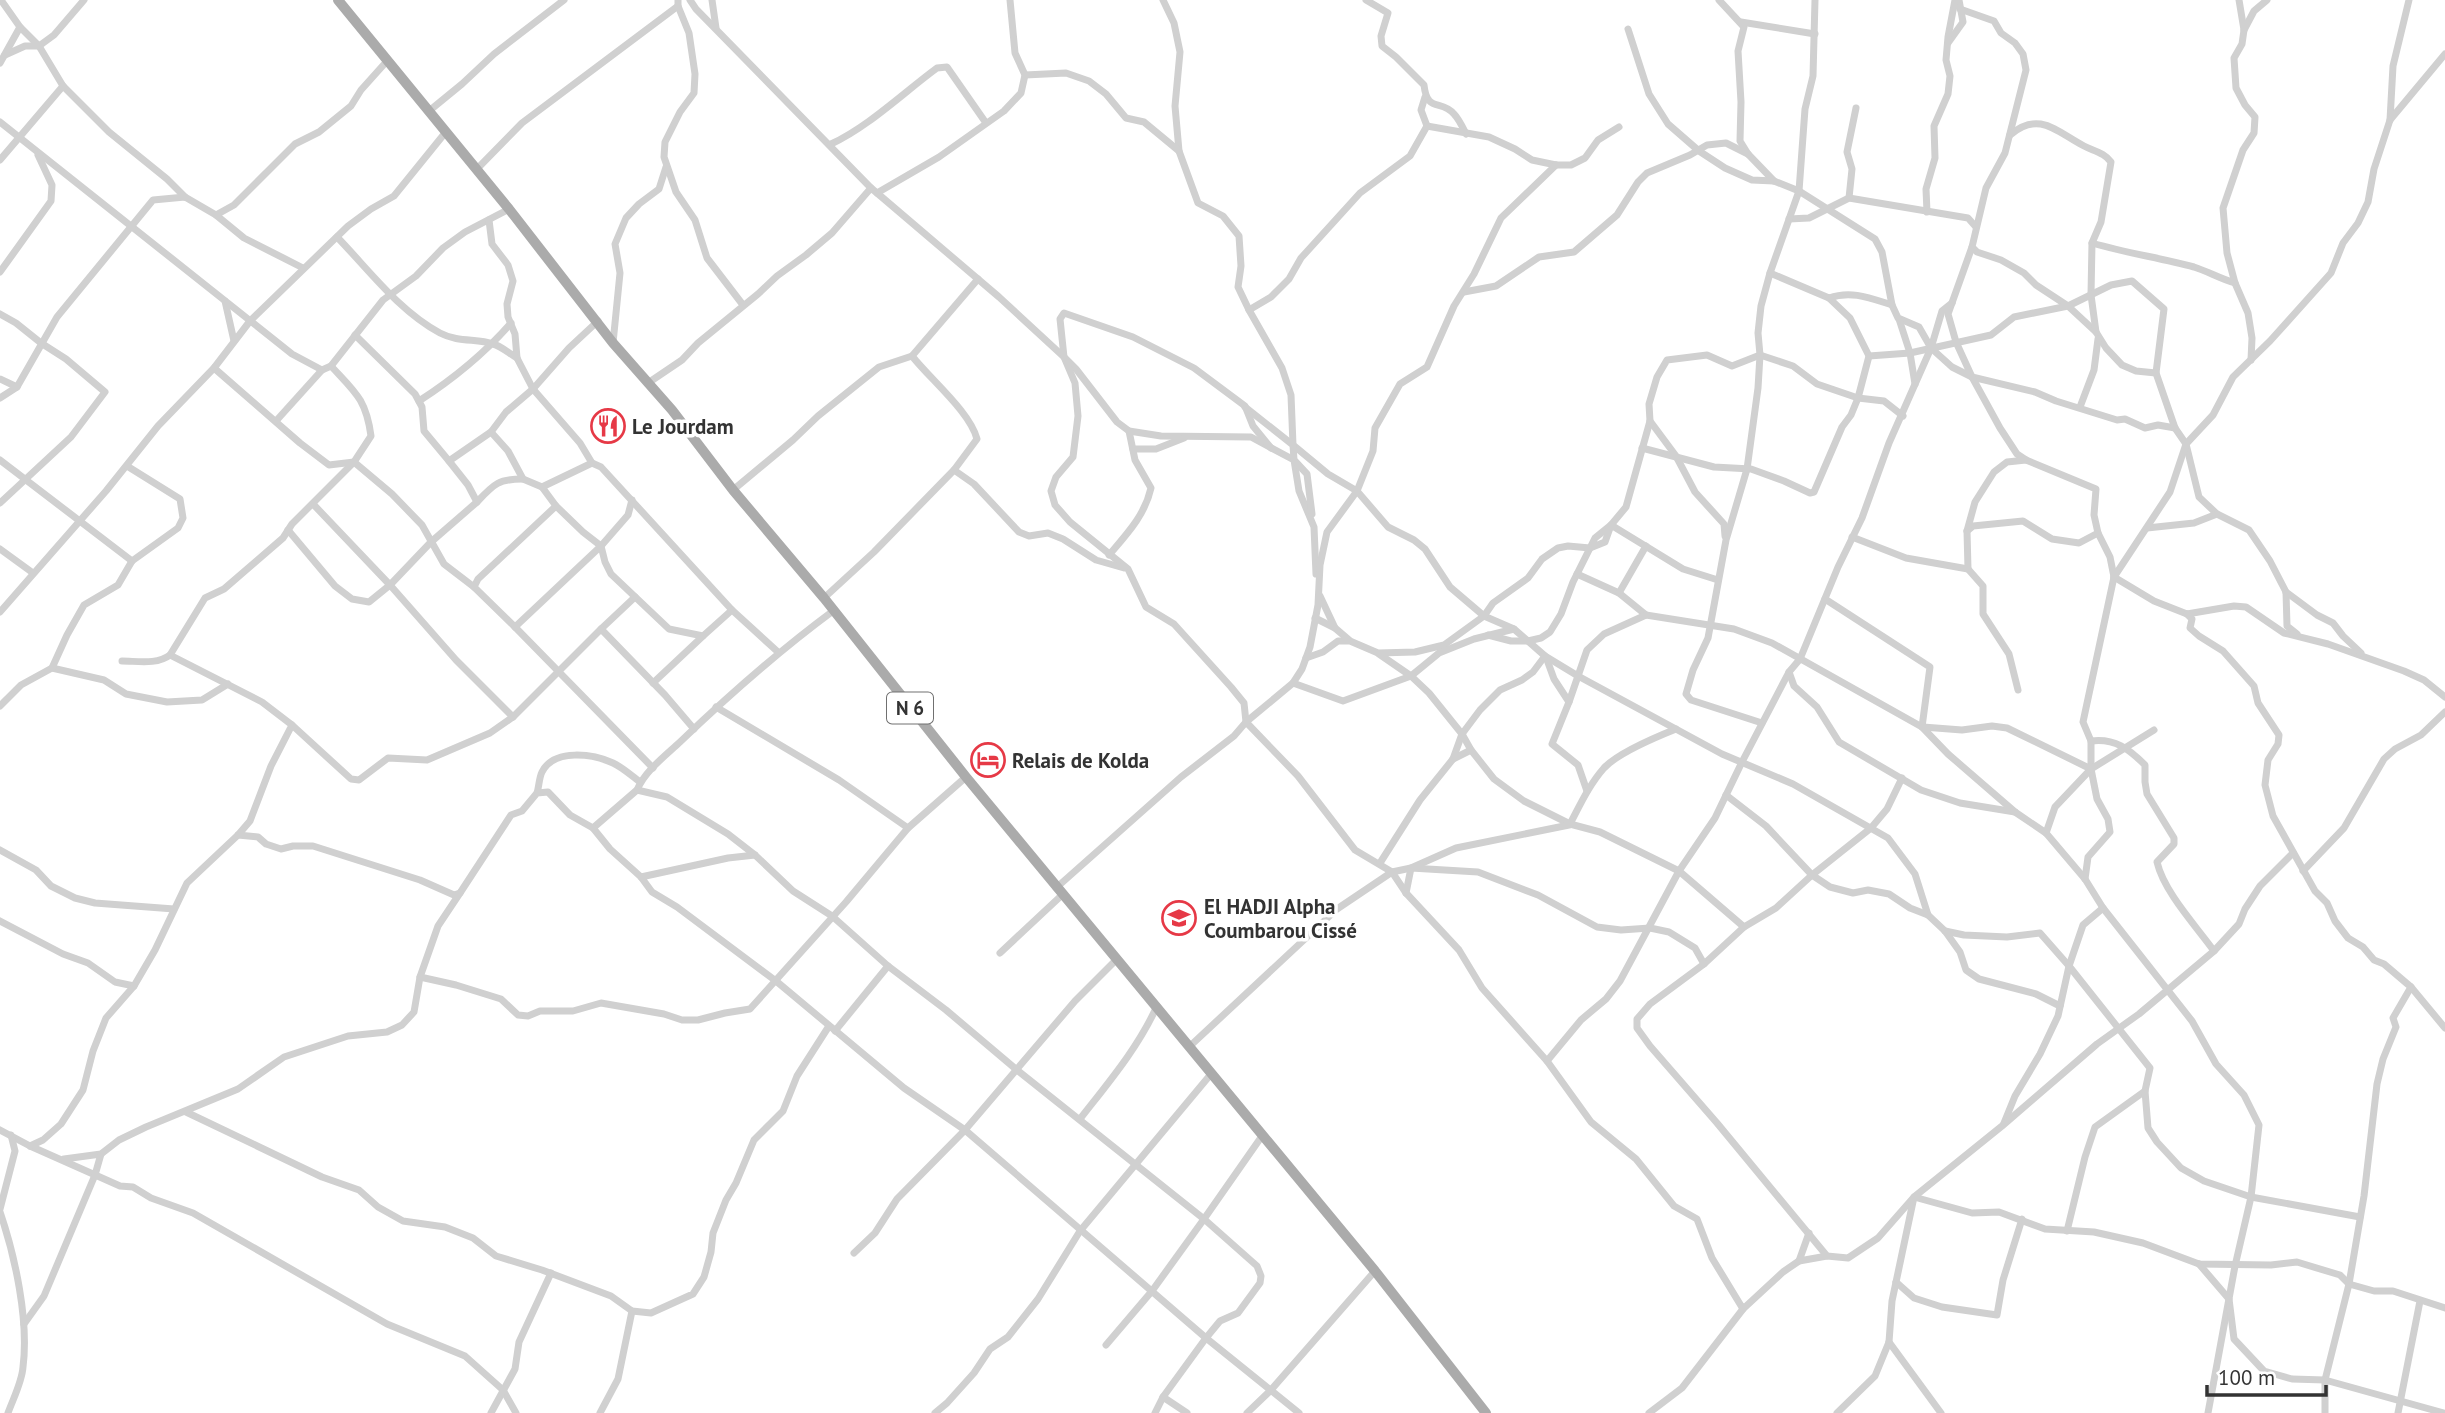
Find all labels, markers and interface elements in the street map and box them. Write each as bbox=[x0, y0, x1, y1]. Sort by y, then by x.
restaurant icon: Le Jourdam bbox=[589, 407, 627, 445]
place label: Le Jourdam bbox=[632, 413, 734, 440]
road number: N 6 bbox=[887, 692, 933, 723]
hotel icon: Relais de Kolda bbox=[969, 741, 1007, 779]
place label: Relais de Kolda bbox=[1012, 747, 1149, 774]
place label: El HADJI Alpha Coumbarou Cissé bbox=[1204, 893, 1357, 944]
school or university icon: El HADJI Alpha Coumbarou Cissé bbox=[1160, 899, 1198, 937]
scale bar bbox=[2207, 1354, 2326, 1398]
text: 100 m bbox=[2218, 1364, 2275, 1391]

